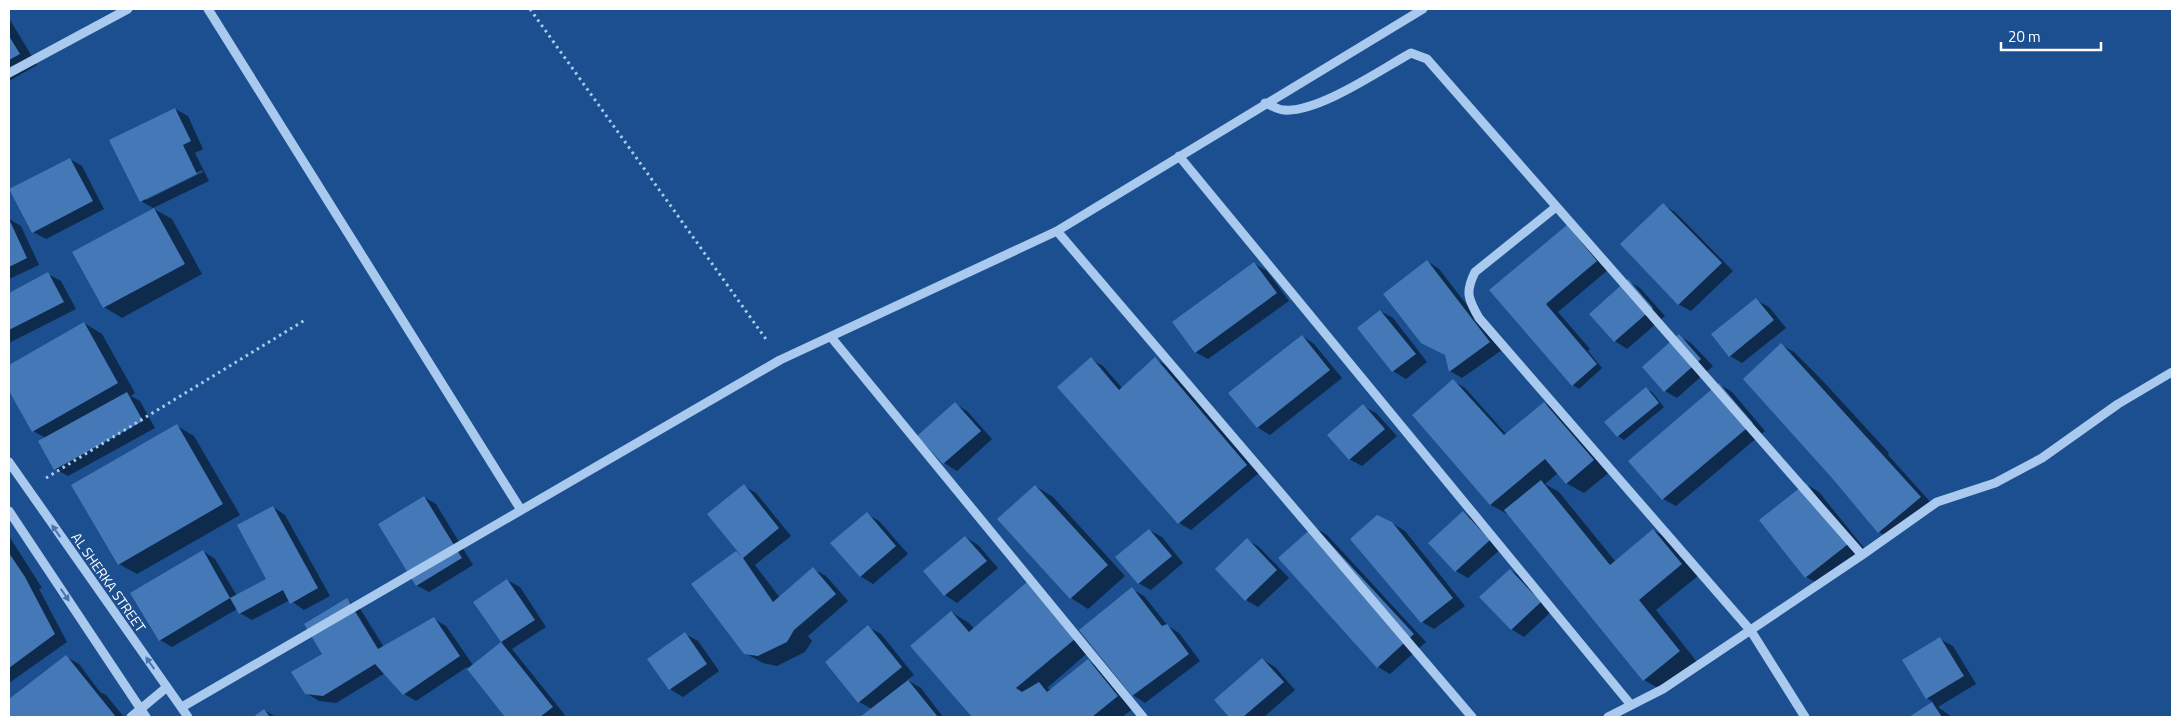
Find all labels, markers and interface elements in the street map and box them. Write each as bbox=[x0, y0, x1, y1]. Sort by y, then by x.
scale bar bbox=[2001, 20, 2101, 52]
text: 20 m bbox=[2008, 25, 2041, 48]
one-way arrow bbox=[51, 524, 61, 538]
street label: AL SHERKA STREET bbox=[67, 528, 152, 637]
one-way arrow bbox=[60, 589, 70, 602]
one-way arrow bbox=[145, 656, 155, 670]

